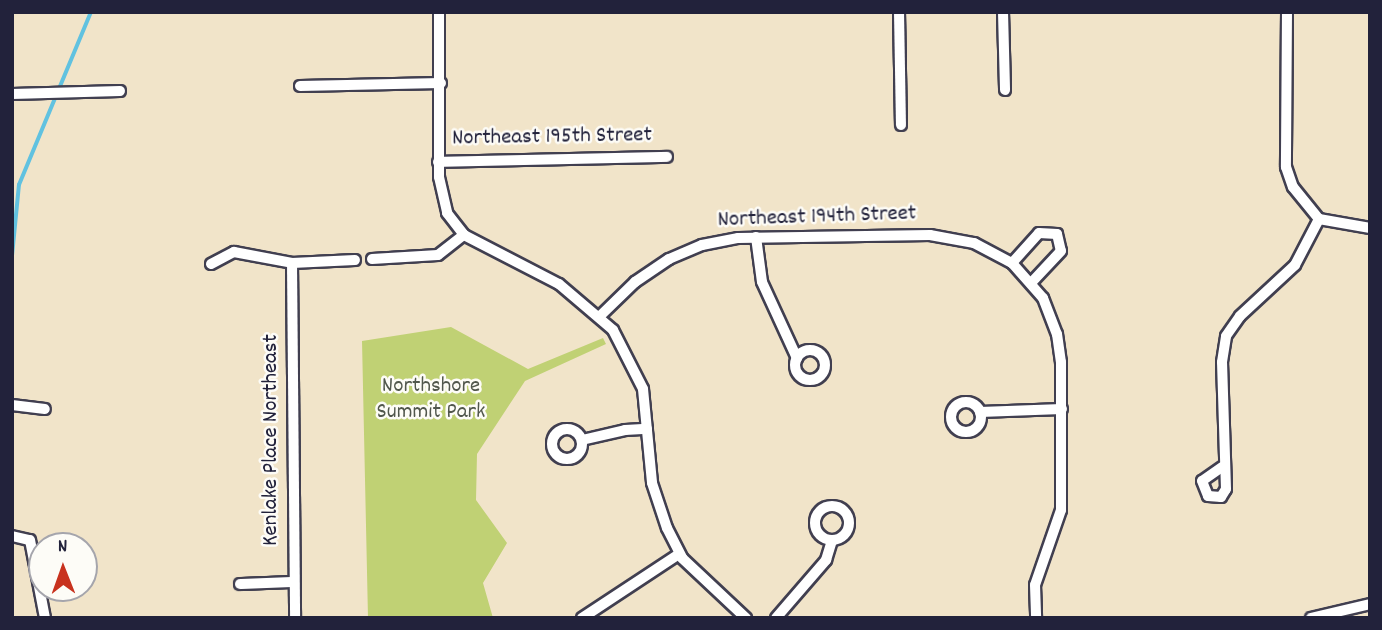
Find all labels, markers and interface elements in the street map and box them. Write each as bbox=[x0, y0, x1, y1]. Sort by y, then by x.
street label: Northeast 195th Street bbox=[452, 122, 652, 154]
street label: Northeast 194th Street bbox=[717, 201, 917, 235]
street label: Kenlake Place Northeast bbox=[258, 334, 286, 546]
park label: Northshore Summit Park bbox=[377, 373, 485, 427]
north arrow bbox=[28, 532, 98, 602]
text: N bbox=[58, 534, 68, 561]

